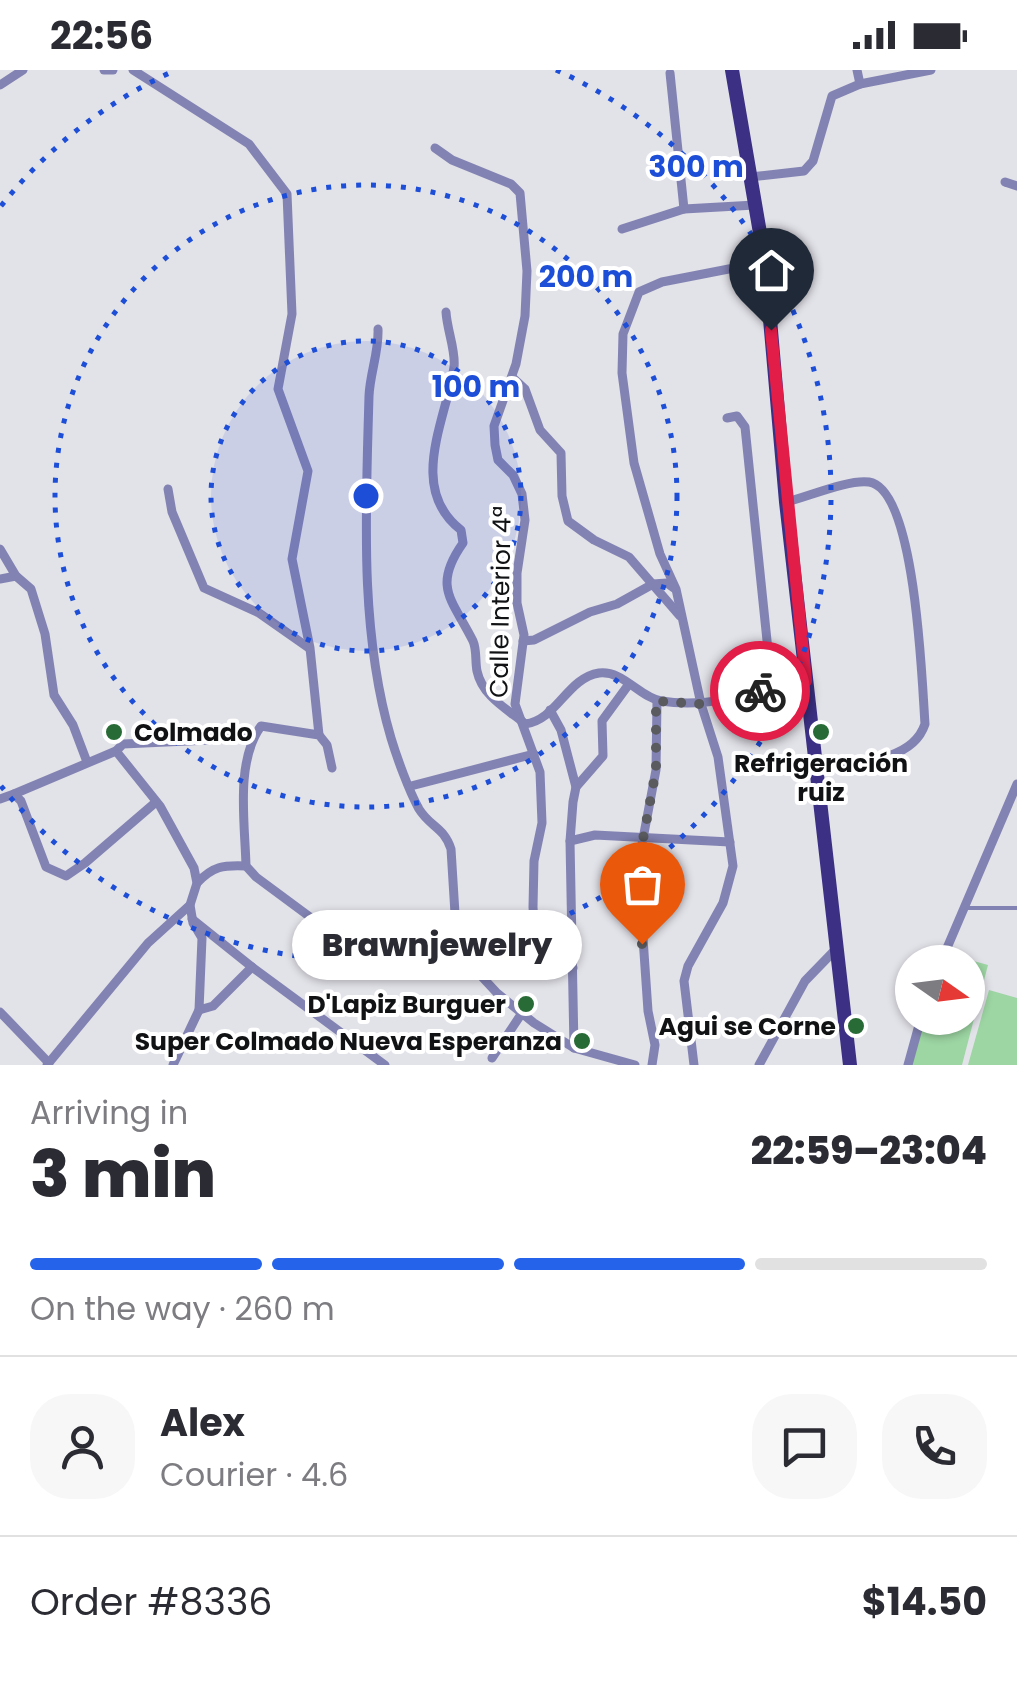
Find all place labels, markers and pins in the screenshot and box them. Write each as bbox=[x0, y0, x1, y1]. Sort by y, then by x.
pin bbox=[729, 228, 814, 331]
centre of rings bbox=[348, 478, 384, 514]
place label: Colmado bbox=[134, 715, 253, 750]
marker: Colmado bbox=[103, 721, 125, 743]
marker: Refrigeración ruiz bbox=[810, 721, 832, 743]
place label: Refrigeración ruiz bbox=[734, 746, 908, 810]
pin bbox=[600, 842, 685, 945]
callout: Brawnjewelry bbox=[292, 909, 582, 979]
place label: D'Lapiz Burguer bbox=[307, 987, 506, 1022]
marker: D'Lapiz Burguer bbox=[515, 993, 537, 1015]
place label: Agui se Corne bbox=[658, 1009, 836, 1044]
marker: Agui se Corne bbox=[845, 1015, 867, 1037]
place label: Super Colmado Nueva Esperanza bbox=[135, 1024, 562, 1059]
marker: Super Colmado Nueva Esperanza bbox=[571, 1030, 593, 1052]

